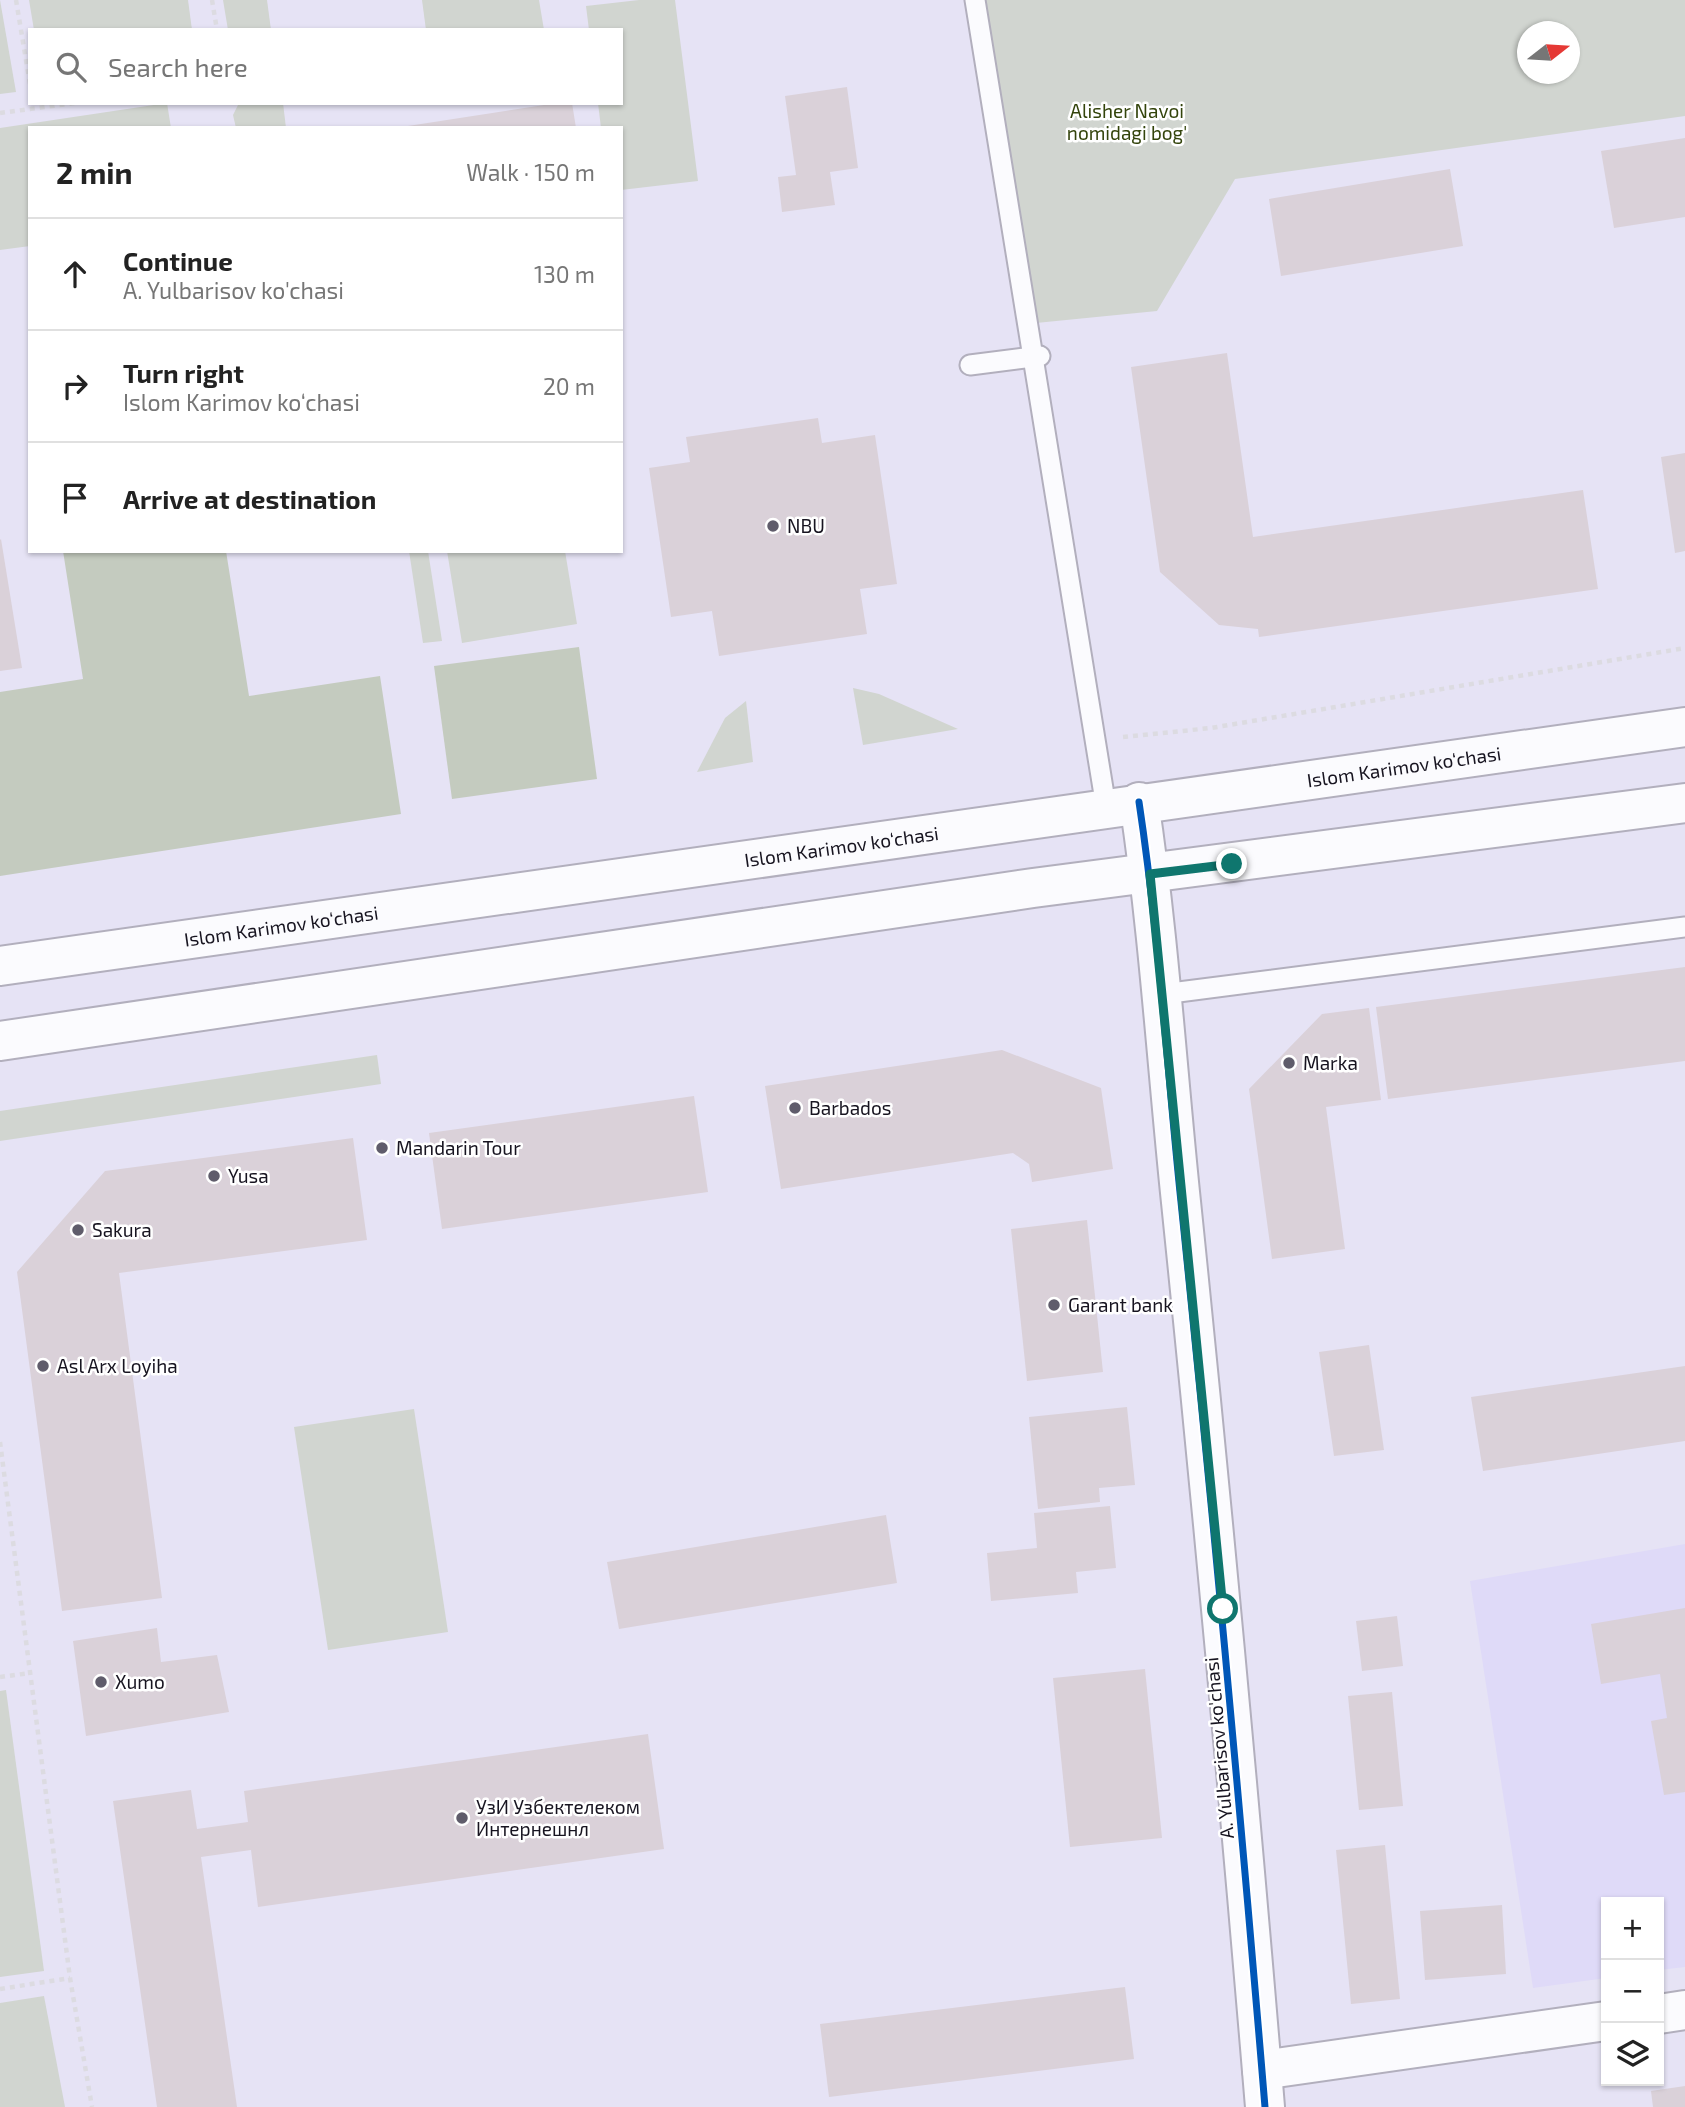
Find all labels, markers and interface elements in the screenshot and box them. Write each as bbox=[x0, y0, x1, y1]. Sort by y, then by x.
north arrow bbox=[1517, 21, 1580, 84]
search box bbox=[28, 28, 623, 105]
icon: search bbox=[52, 48, 90, 86]
text: Search here bbox=[108, 51, 248, 82]
park label: Alisher Navoi nomidagi bog' bbox=[1067, 99, 1187, 144]
text: 2 min bbox=[56, 154, 133, 190]
text: Walk · 150 m bbox=[466, 158, 595, 186]
text: Continue bbox=[123, 245, 233, 276]
icon: ahead bbox=[56, 255, 94, 293]
text: 130 m bbox=[534, 260, 595, 288]
text: A. Yulbarisov ko'chasi bbox=[123, 276, 344, 304]
text: Turn right bbox=[123, 357, 244, 388]
icon: right bbox=[56, 367, 94, 405]
text: 20 m bbox=[543, 372, 595, 400]
text: Islom Karimov ko‘chasi bbox=[123, 388, 360, 416]
icon: arrive bbox=[56, 479, 94, 517]
text: Arrive at destination bbox=[123, 483, 376, 514]
place label: NBU bbox=[787, 514, 825, 537]
marker: NBU bbox=[765, 518, 781, 534]
street label: Islom Karimov ko‘chasi bbox=[1305, 741, 1502, 792]
street label: Islom Karimov ko‘chasi bbox=[743, 821, 940, 871]
route end bbox=[1216, 848, 1247, 879]
street label: Islom Karimov ko‘chasi bbox=[183, 900, 380, 951]
place label: Marka bbox=[1303, 1051, 1358, 1074]
marker: Marka bbox=[1281, 1055, 1297, 1071]
place label: Barbados bbox=[809, 1096, 891, 1119]
marker: Barbados bbox=[787, 1100, 803, 1116]
place label: Mandarin Tour bbox=[396, 1136, 521, 1159]
marker: Mandarin Tour bbox=[374, 1140, 390, 1156]
place label: Yusa bbox=[228, 1164, 269, 1187]
marker: Yusa bbox=[206, 1168, 222, 1184]
place label: Sakura bbox=[92, 1218, 152, 1241]
marker: Sakura bbox=[70, 1222, 86, 1238]
place label: Garant bank bbox=[1068, 1293, 1173, 1316]
marker: Garant bank bbox=[1046, 1297, 1062, 1313]
place label: Asl Arx Loyiha bbox=[57, 1354, 178, 1377]
marker: Asl Arx Loyiha bbox=[35, 1358, 51, 1374]
route start bbox=[1207, 1593, 1238, 1624]
street label: A. Yulbarisov ko'chasi bbox=[1199, 1656, 1238, 1840]
place label: Xumo bbox=[115, 1670, 165, 1693]
marker: Xumo bbox=[93, 1674, 109, 1690]
place label: УзИ Узбектелеком Интернешнл bbox=[476, 1795, 640, 1840]
marker: УзИ Узбектелеком Интернешнл bbox=[454, 1810, 470, 1826]
map controls bbox=[1601, 1897, 1664, 2086]
button: + bbox=[1601, 1897, 1664, 1960]
button: − bbox=[1601, 1960, 1664, 2023]
button: layers bbox=[1601, 2023, 1664, 2086]

